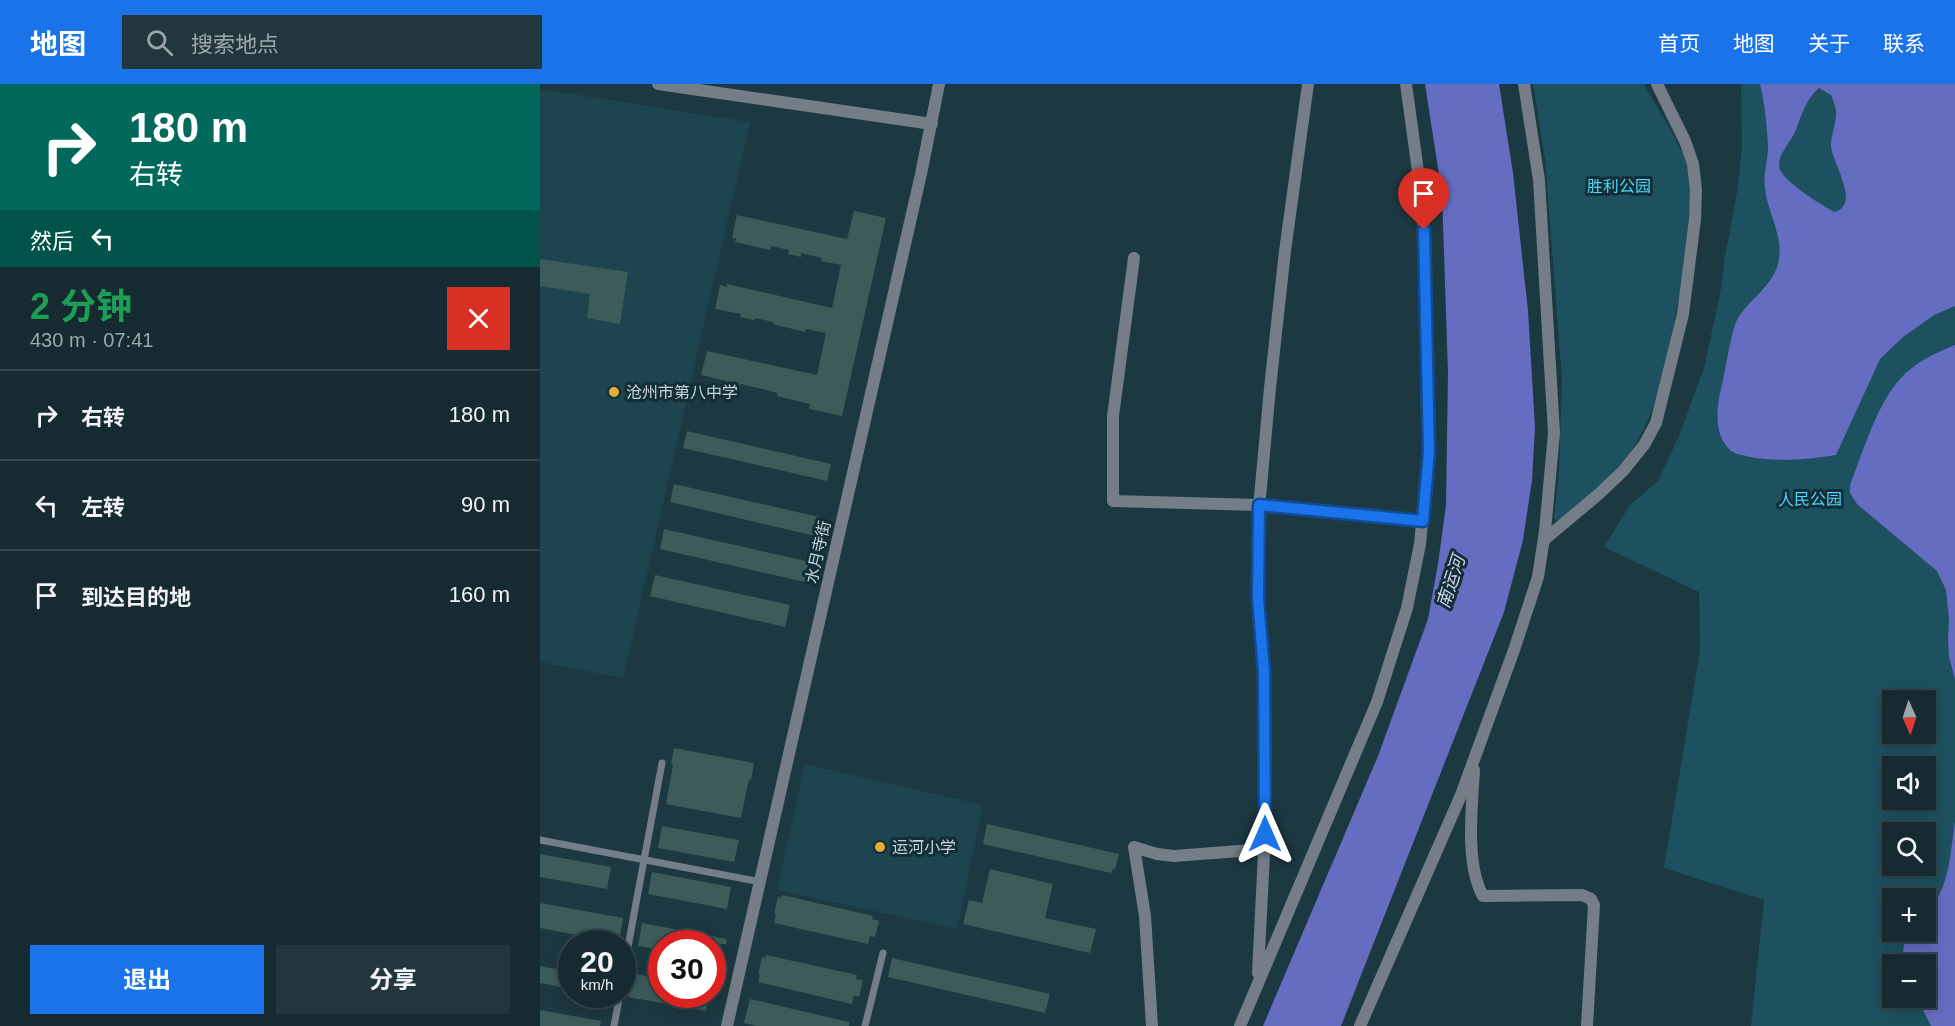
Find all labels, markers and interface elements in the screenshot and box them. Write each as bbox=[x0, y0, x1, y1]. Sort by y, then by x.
search box bbox=[122, 15, 542, 69]
icon: search bbox=[143, 26, 176, 59]
text: 地图 bbox=[30, 29, 86, 60]
text: 搜索地点 bbox=[191, 32, 279, 57]
text: 首页 bbox=[1658, 32, 1700, 55]
text: 地图 bbox=[1733, 32, 1775, 55]
text: 关于 bbox=[1808, 32, 1850, 55]
text: 联系 bbox=[1883, 32, 1925, 55]
text: 180 m bbox=[129, 104, 248, 151]
icon: right bbox=[30, 108, 108, 186]
text: 右转 bbox=[129, 160, 183, 190]
pin bbox=[1398, 168, 1449, 230]
icon: arrive bbox=[1407, 177, 1440, 210]
park label: 胜利公园 bbox=[1587, 178, 1651, 195]
icon: left bbox=[86, 222, 119, 255]
text: 然后 bbox=[30, 229, 74, 254]
text: 2 分钟 bbox=[30, 286, 132, 327]
button: close bbox=[447, 287, 510, 350]
text: 430 m · 07:41 bbox=[30, 329, 153, 351]
place label: 沧州市第八中学 bbox=[626, 384, 738, 401]
marker: 沧州市第八中学 bbox=[607, 385, 621, 399]
icon: right bbox=[30, 399, 63, 432]
text: 180 m bbox=[449, 402, 510, 427]
text: 右转 bbox=[81, 405, 125, 430]
icon: left bbox=[30, 489, 63, 522]
park label: 人民公园 bbox=[1778, 491, 1842, 508]
text: 90 m bbox=[461, 492, 510, 517]
text: 左转 bbox=[81, 495, 125, 520]
street label: 水月寺街 bbox=[803, 519, 833, 585]
water label: 南运河 bbox=[1433, 550, 1470, 611]
icon: arrive bbox=[30, 579, 63, 612]
text: 160 m bbox=[449, 582, 510, 607]
text: 到达目的地 bbox=[81, 585, 191, 610]
north arrow bbox=[1882, 690, 1936, 744]
map controls bbox=[1882, 690, 1936, 1008]
button: sound bbox=[1882, 756, 1936, 810]
position arrow bbox=[1233, 802, 1297, 866]
button: search bbox=[1882, 822, 1936, 876]
place label: 运河小学 bbox=[892, 839, 956, 856]
marker: 运河小学 bbox=[873, 840, 887, 854]
button: + bbox=[1882, 888, 1936, 942]
speed limit sign: 30 bbox=[648, 930, 726, 1008]
button: 退出 bbox=[30, 945, 264, 1014]
button: 分享 bbox=[276, 945, 510, 1014]
text: 20 bbox=[580, 945, 614, 978]
button: − bbox=[1882, 954, 1936, 1008]
text: km/h bbox=[581, 976, 613, 993]

